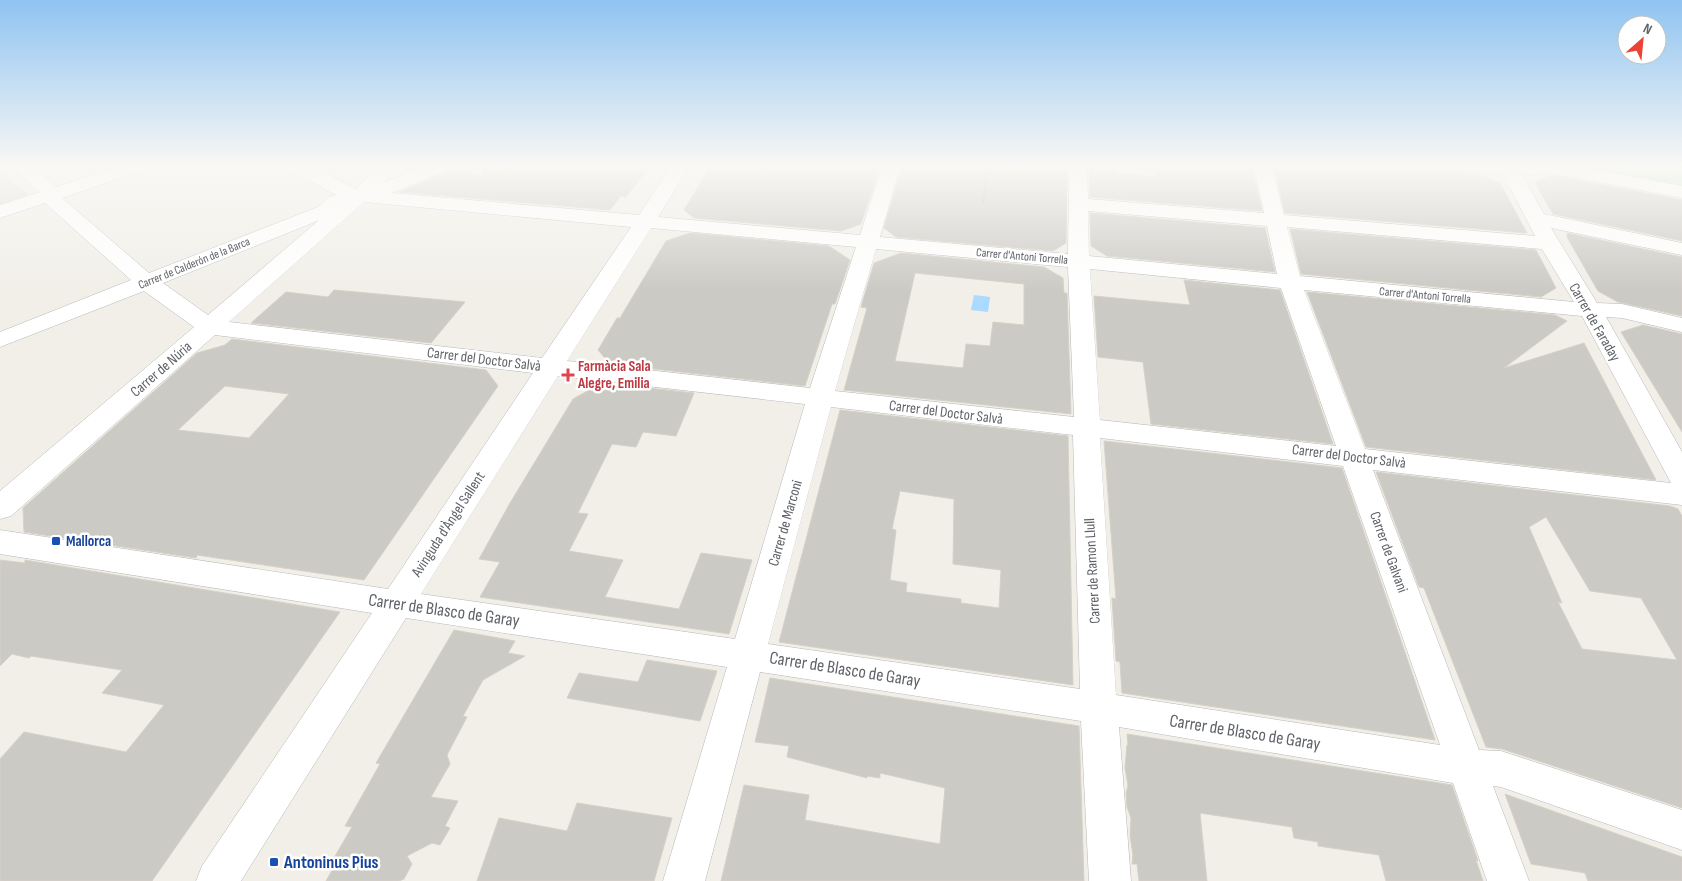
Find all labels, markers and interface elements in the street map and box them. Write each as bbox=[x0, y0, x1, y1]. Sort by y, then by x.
north arrow bbox=[1617, 15, 1667, 65]
text: N bbox=[1640, 20, 1655, 38]
street label: Carrer de Calderón de la Barca bbox=[136, 234, 253, 293]
street label: Carrer d'Antoni Torrella bbox=[975, 245, 1069, 268]
street label: Carrer de Faraday bbox=[1565, 280, 1625, 365]
street label: Carrer d'Antoni Torrella bbox=[1378, 284, 1472, 307]
street label: Carrer de Núria bbox=[127, 337, 196, 401]
street label: Carrer del Doctor Salvà bbox=[426, 343, 542, 376]
place label: Farmàcia Sala Alegre, Emilia bbox=[577, 357, 651, 393]
marker: Farmàcia Sala Alegre, Emilia bbox=[562, 369, 574, 381]
street label: Carrer del Doctor Salvà bbox=[888, 396, 1004, 429]
street label: Carrer del Doctor Salvà bbox=[1291, 440, 1407, 473]
street label: Avinguda d'Àngel Sallent bbox=[407, 468, 490, 581]
street label: Carrer de Marconi bbox=[764, 478, 807, 568]
street label: Carrer de Galvani bbox=[1365, 509, 1412, 596]
street label: Carrer de Ramon Llull bbox=[1080, 518, 1105, 624]
place label: Mallorca bbox=[66, 532, 111, 551]
marker: Mallorca bbox=[50, 535, 62, 547]
street label: Carrer de Blasco de Garay bbox=[367, 589, 521, 632]
street label: Carrer de Blasco de Garay bbox=[768, 647, 922, 692]
street label: Carrer de Blasco de Garay bbox=[1168, 710, 1322, 755]
place label: Antoninus Pius bbox=[283, 852, 379, 873]
marker: Antoninus Pius bbox=[268, 856, 280, 868]

